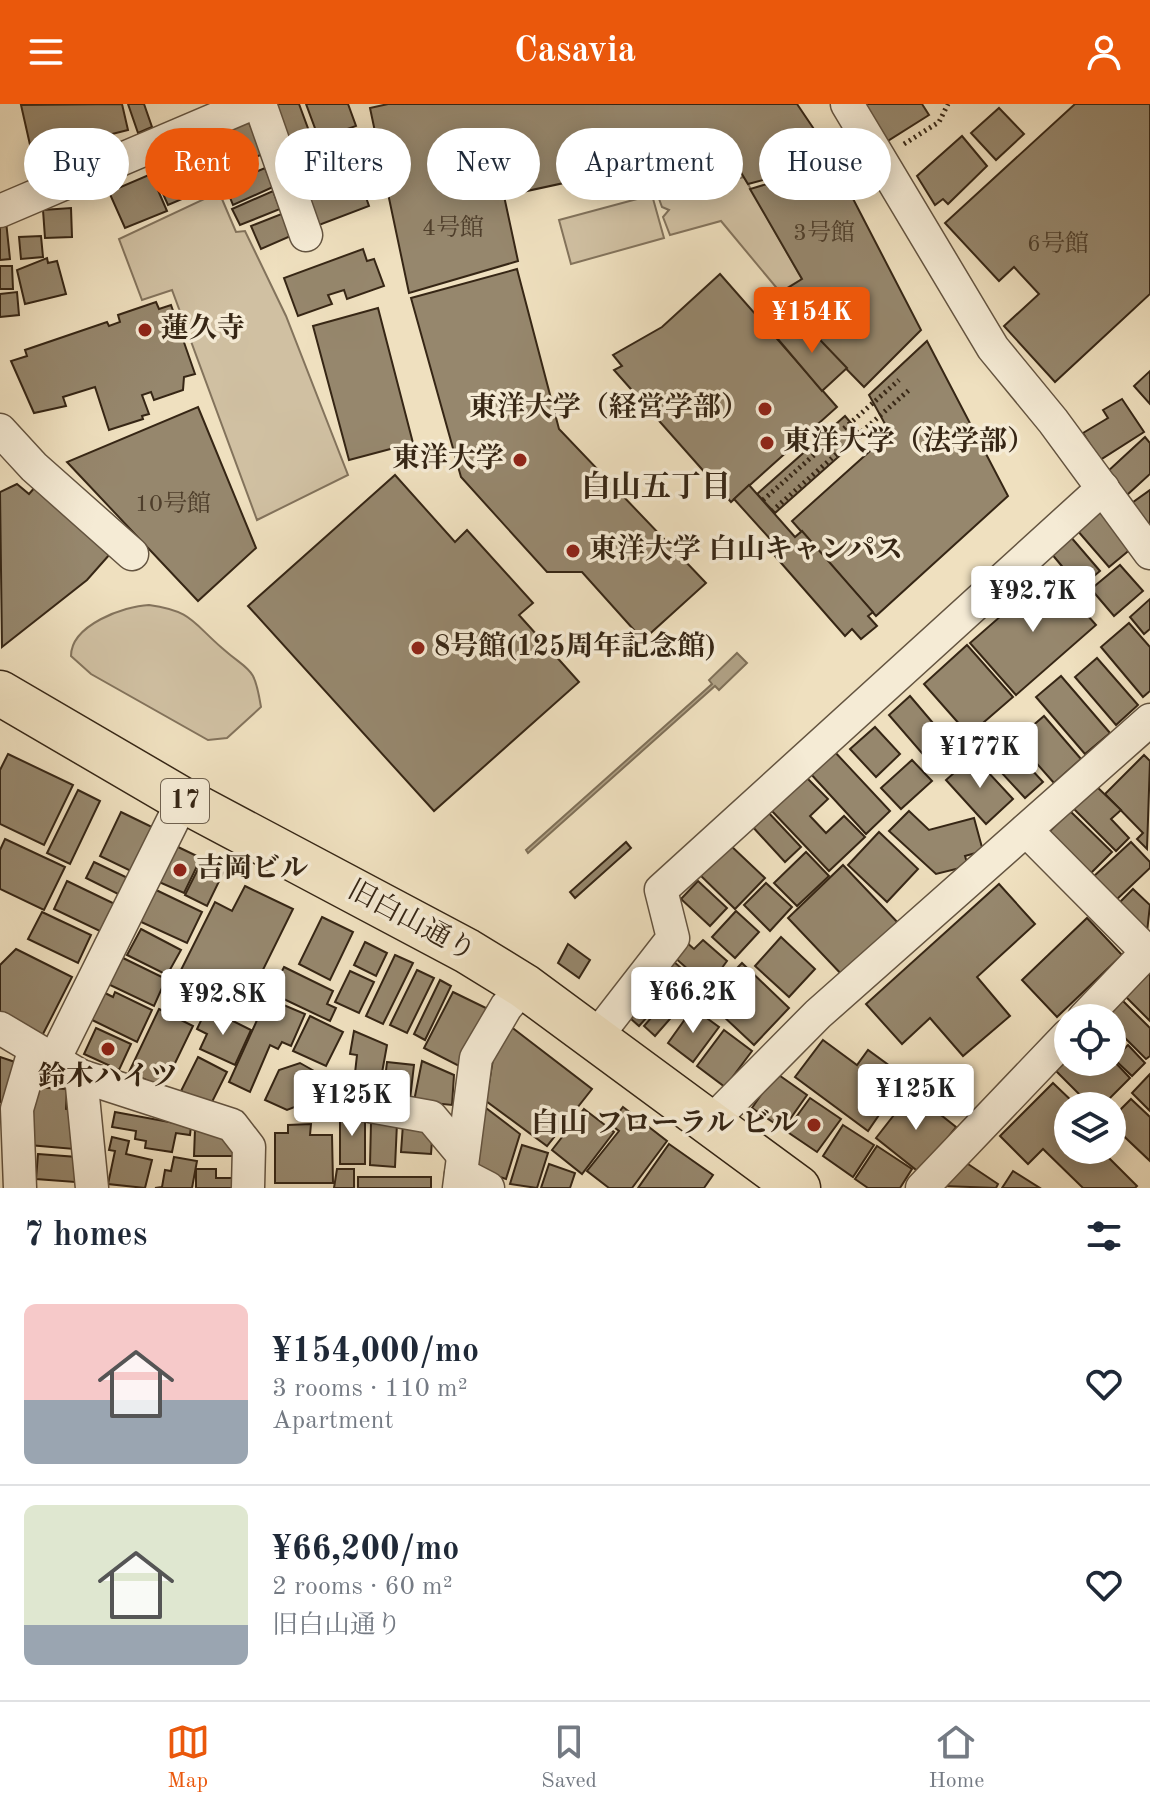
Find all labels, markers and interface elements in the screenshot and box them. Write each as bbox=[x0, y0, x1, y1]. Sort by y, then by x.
icon: menu bbox=[24, 30, 68, 74]
icon: person bbox=[1082, 30, 1126, 74]
text: Casavia bbox=[514, 34, 636, 70]
chip: Buy bbox=[24, 128, 129, 200]
chip: Rent bbox=[145, 128, 259, 200]
chip: Filters bbox=[275, 128, 411, 200]
chip: New bbox=[427, 128, 540, 200]
chip: Apartment bbox=[556, 128, 743, 200]
chip: House bbox=[759, 128, 891, 200]
house number: 4号館 bbox=[422, 214, 484, 241]
house number: 3号館 bbox=[793, 219, 855, 246]
house number: 6号館 bbox=[1027, 230, 1089, 257]
pin: ¥154K bbox=[756, 287, 868, 355]
text: ¥154K bbox=[772, 300, 852, 326]
place label: 蓮久寺 bbox=[161, 313, 245, 344]
marker: 蓮久寺 bbox=[136, 321, 154, 339]
place label: 東洋大学（経営学部） bbox=[469, 391, 749, 423]
marker: 東洋大学（経営学部） bbox=[756, 400, 774, 418]
place label: 東洋大学（法学部） bbox=[783, 425, 1035, 457]
marker: 東洋大学（法学部） bbox=[758, 434, 776, 452]
place label: 東洋大学 bbox=[392, 442, 504, 474]
marker: 東洋大学 bbox=[511, 451, 529, 469]
district label: 白山五丁目 bbox=[581, 470, 731, 503]
house number: 10号館 bbox=[135, 490, 211, 517]
place label: 東洋大学 白山キャンパス bbox=[589, 533, 903, 565]
marker: 東洋大学 白山キャンパス bbox=[564, 542, 582, 560]
pin: ¥92.7K bbox=[968, 566, 1098, 634]
text: ¥92.7K bbox=[989, 579, 1077, 605]
place label: 8号館(125周年記念館) bbox=[434, 631, 716, 662]
marker: 8号館(125周年記念館) bbox=[409, 639, 427, 657]
pin: ¥177K bbox=[924, 722, 1036, 790]
text: ¥177K bbox=[940, 735, 1020, 761]
road number: 17 bbox=[161, 779, 209, 823]
place label: 吉岡ビル bbox=[196, 853, 308, 884]
marker: 吉岡ビル bbox=[171, 861, 189, 879]
street label: 旧白山通り bbox=[343, 874, 481, 967]
pin: ¥66.2K bbox=[628, 967, 758, 1035]
pin: ¥92.8K bbox=[158, 969, 288, 1037]
text: ¥66.2K bbox=[649, 980, 737, 1006]
text: ¥92.8K bbox=[179, 982, 267, 1008]
map controls bbox=[1054, 1004, 1126, 1164]
button: locate bbox=[1054, 1004, 1126, 1076]
marker: 鈴木ハイツ bbox=[99, 1040, 117, 1058]
place label: 鈴木ハイツ bbox=[38, 1061, 178, 1092]
pin: ¥125K bbox=[860, 1064, 972, 1132]
pin: ¥125K bbox=[296, 1070, 408, 1138]
text: ¥125K bbox=[876, 1077, 956, 1103]
text: ¥125K bbox=[312, 1083, 392, 1109]
button: layers bbox=[1054, 1092, 1126, 1164]
place label: 白山 フローラル ビル bbox=[531, 1108, 798, 1139]
marker: 白山 フローラル ビル bbox=[805, 1116, 823, 1134]
icon: filters bbox=[1082, 1214, 1126, 1258]
text: 7 homes bbox=[24, 1219, 147, 1253]
text: ¥154,000/mo bbox=[272, 1335, 479, 1369]
icon: home bbox=[88, 1336, 184, 1432]
icon: heart bbox=[1082, 1362, 1126, 1406]
text: 3 rooms · 110 m² bbox=[272, 1376, 468, 1402]
text: Apartment bbox=[272, 1408, 394, 1434]
text: ¥66,200/mo bbox=[272, 1533, 459, 1567]
icon: home bbox=[88, 1537, 184, 1633]
icon: heart bbox=[1082, 1563, 1126, 1607]
text: 2 rooms · 60 m² bbox=[272, 1574, 453, 1600]
text: 旧白山通り bbox=[272, 1613, 402, 1639]
tab: Map bbox=[166, 1720, 210, 1795]
tab: Saved bbox=[541, 1720, 597, 1795]
tab: Home bbox=[928, 1720, 984, 1795]

